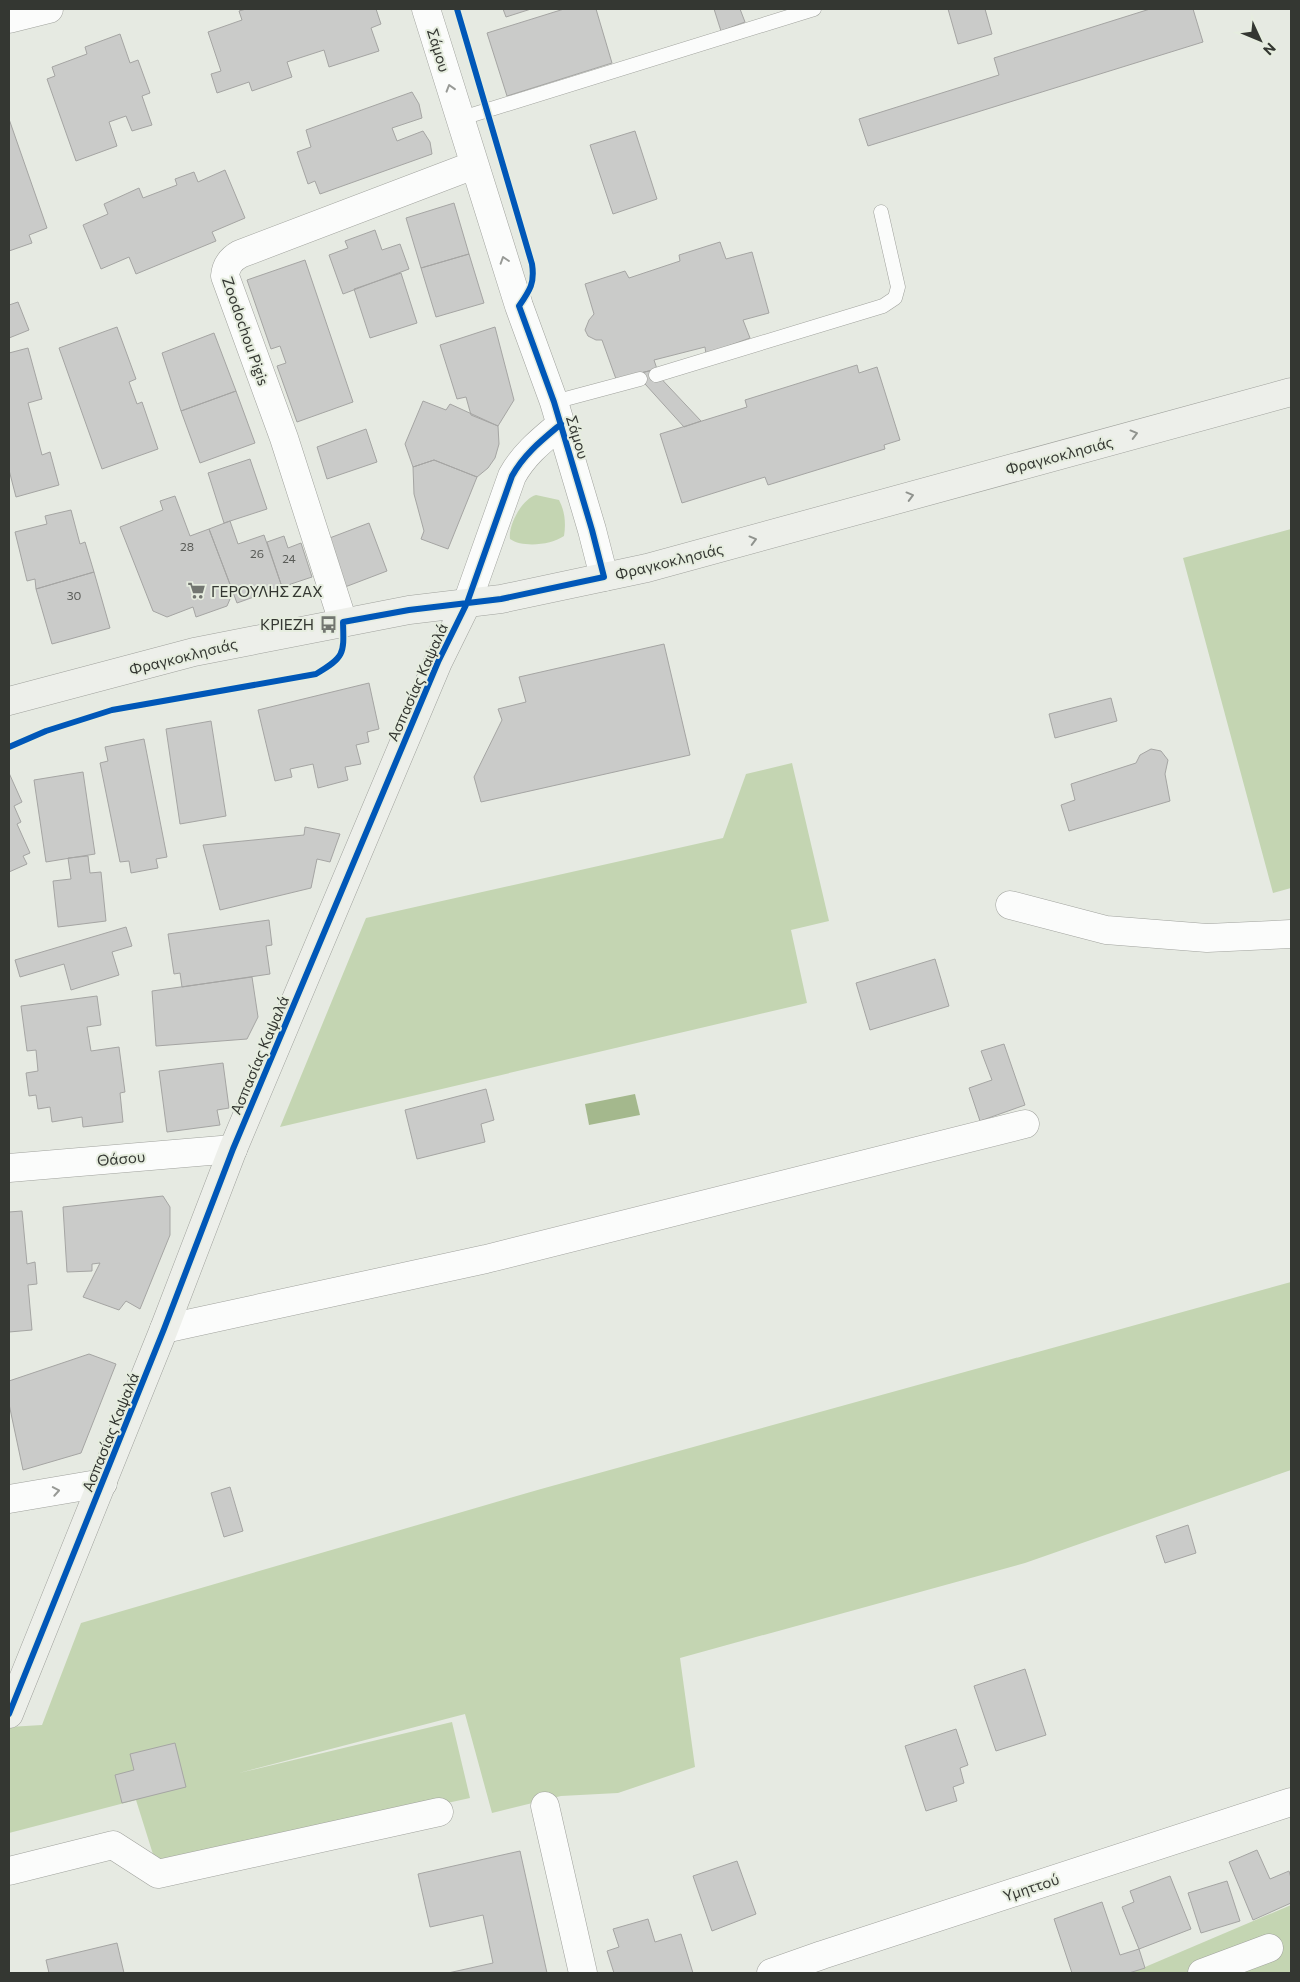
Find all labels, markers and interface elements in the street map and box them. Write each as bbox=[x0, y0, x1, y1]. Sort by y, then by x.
north arrow bbox=[1235, 15, 1285, 65]
street label: Σάμου bbox=[424, 26, 454, 74]
text: N bbox=[1260, 40, 1279, 59]
one-way arrow bbox=[445, 84, 455, 92]
one-way arrow bbox=[500, 256, 510, 264]
street label: Zoodochou Pigis bbox=[219, 274, 273, 388]
street label: Σάμου bbox=[563, 413, 593, 461]
one-way arrow bbox=[1129, 430, 1137, 440]
street label: Φραγκοκλησιάς bbox=[1003, 432, 1115, 478]
one-way arrow bbox=[905, 492, 913, 502]
one-way arrow bbox=[749, 535, 757, 545]
house number: 28 bbox=[180, 539, 194, 553]
street label: Φραγκοκλησιάς bbox=[613, 539, 725, 583]
house number: 26 bbox=[250, 546, 264, 560]
house number: 24 bbox=[282, 551, 296, 565]
supermarket icon: ΓΕΡΟΥΛΗΣ ΖΑΧ bbox=[187, 581, 207, 601]
place label: ΓΕΡΟΥΛΗΣ ΖΑΧ bbox=[211, 582, 323, 600]
house number: 30 bbox=[67, 588, 82, 602]
bus stop icon: ΚΡΙΕΖΗ bbox=[318, 614, 338, 634]
place label: ΚΡΙΕΖΗ bbox=[260, 615, 314, 633]
street label: Ασπασίας Καψαλά bbox=[383, 620, 451, 744]
street label: Φραγκοκλησιάς bbox=[127, 634, 239, 678]
street label: Ασπασίας Καψαλά bbox=[226, 993, 292, 1117]
street label: Θάσου bbox=[96, 1147, 146, 1169]
street label: Ασπασίας Καψαλά bbox=[78, 1370, 142, 1494]
one-way arrow bbox=[51, 1486, 60, 1496]
street label: Υμηττού bbox=[1001, 1870, 1061, 1904]

